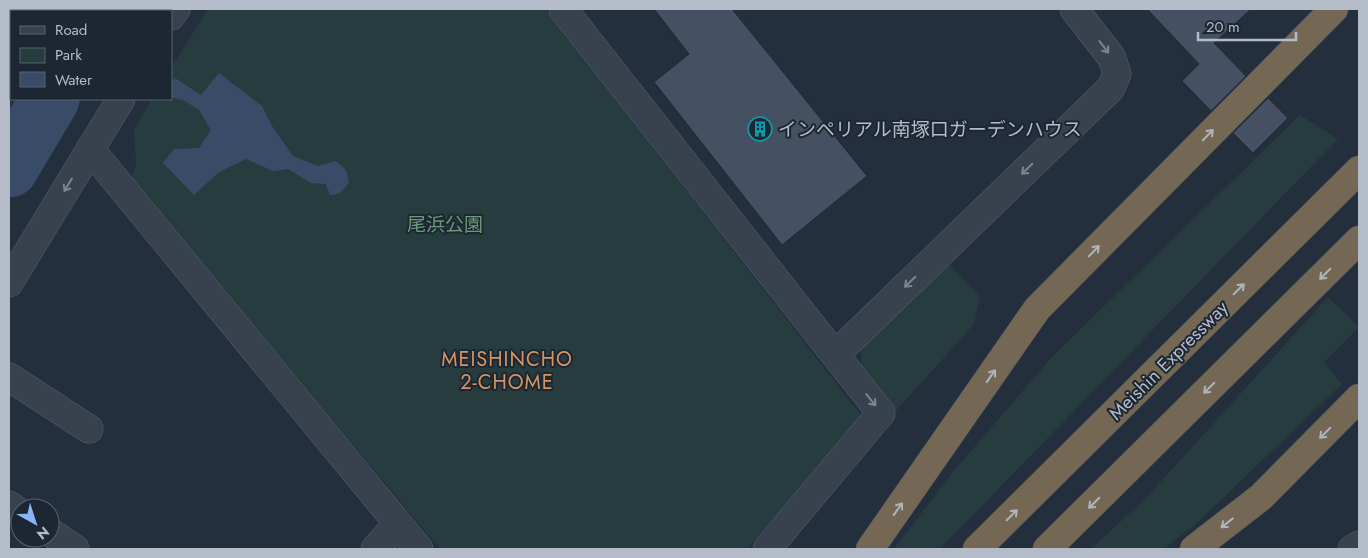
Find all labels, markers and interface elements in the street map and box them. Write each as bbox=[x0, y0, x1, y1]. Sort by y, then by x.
legend bbox=[10, 10, 172, 100]
scale bar bbox=[1198, 10, 1296, 42]
text: 20 m bbox=[1206, 16, 1240, 38]
text: Road bbox=[55, 19, 87, 41]
one-way arrow bbox=[1099, 40, 1109, 54]
text: Park bbox=[55, 44, 82, 66]
text: Water bbox=[55, 69, 93, 91]
building icon: インペリアル南塚口ガーデンハウス bbox=[747, 116, 773, 142]
place label: インペリアル南塚口ガーデンハウス bbox=[778, 116, 1082, 143]
one-way arrow bbox=[1202, 129, 1214, 141]
one-way arrow bbox=[1020, 163, 1033, 175]
one-way arrow bbox=[63, 178, 73, 192]
park label: 尾浜公園 bbox=[407, 211, 483, 238]
one-way arrow bbox=[1088, 245, 1100, 257]
one-way arrow bbox=[1318, 268, 1331, 280]
one-way arrow bbox=[904, 276, 916, 288]
one-way arrow bbox=[1233, 283, 1245, 296]
street label: Meishin Expressway bbox=[1103, 294, 1235, 426]
district label: MEISHINCHO 2-CHOME bbox=[441, 345, 573, 397]
one-way arrow bbox=[986, 369, 996, 383]
one-way arrow bbox=[1203, 382, 1215, 394]
one-way arrow bbox=[865, 393, 876, 406]
one-way arrow bbox=[1319, 427, 1331, 439]
one-way arrow bbox=[1088, 496, 1100, 509]
north arrow bbox=[10, 498, 60, 548]
one-way arrow bbox=[893, 502, 903, 516]
one-way arrow bbox=[1006, 509, 1018, 521]
one-way arrow bbox=[1221, 518, 1234, 529]
text: N bbox=[33, 522, 54, 544]

